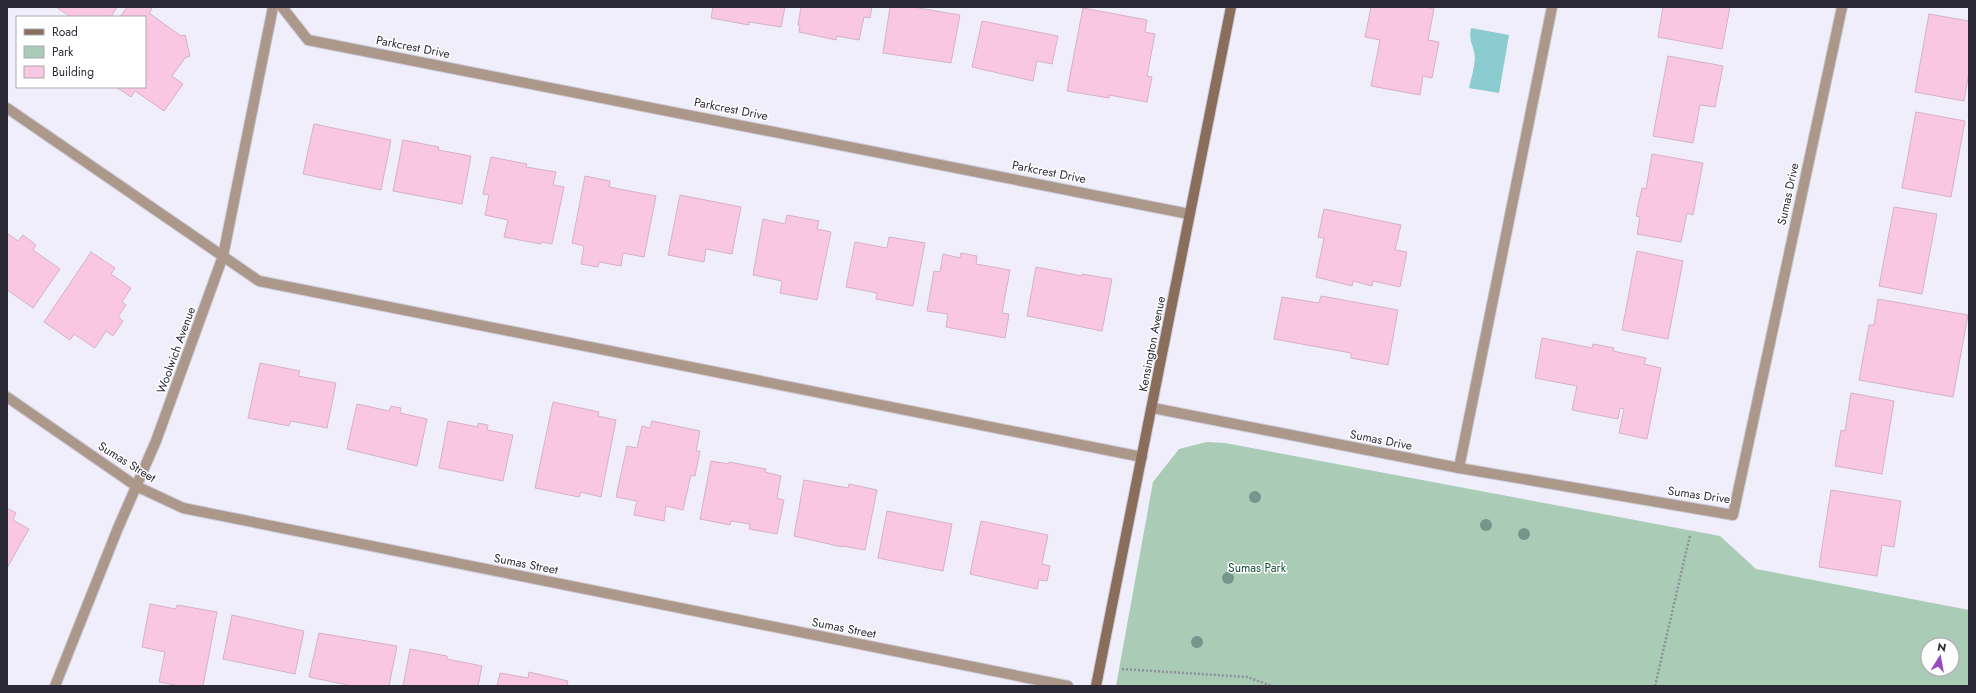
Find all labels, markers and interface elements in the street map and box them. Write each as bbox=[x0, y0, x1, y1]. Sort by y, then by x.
legend bbox=[16, 16, 146, 88]
text: Road bbox=[52, 23, 78, 41]
street label: Parkcrest Drive bbox=[374, 31, 452, 63]
text: Park bbox=[52, 43, 74, 61]
text: Building bbox=[52, 63, 94, 81]
street label: Parkcrest Drive bbox=[692, 93, 770, 125]
street label: Parkcrest Drive bbox=[1010, 156, 1088, 188]
street label: Sumas Drive bbox=[1773, 161, 1803, 227]
street label: Kensington Avenue bbox=[1134, 295, 1170, 393]
street label: Woolwich Avenue bbox=[152, 304, 200, 396]
street label: Sumas Drive bbox=[1348, 425, 1414, 455]
street label: Sumas Street bbox=[95, 437, 159, 487]
street label: Sumas Drive bbox=[1666, 482, 1732, 508]
street label: Sumas Street bbox=[492, 549, 560, 579]
park label: Sumas Park bbox=[1228, 559, 1287, 577]
street label: Sumas Street bbox=[810, 613, 878, 643]
north arrow bbox=[1920, 637, 1960, 677]
text: N bbox=[1936, 638, 1948, 656]

